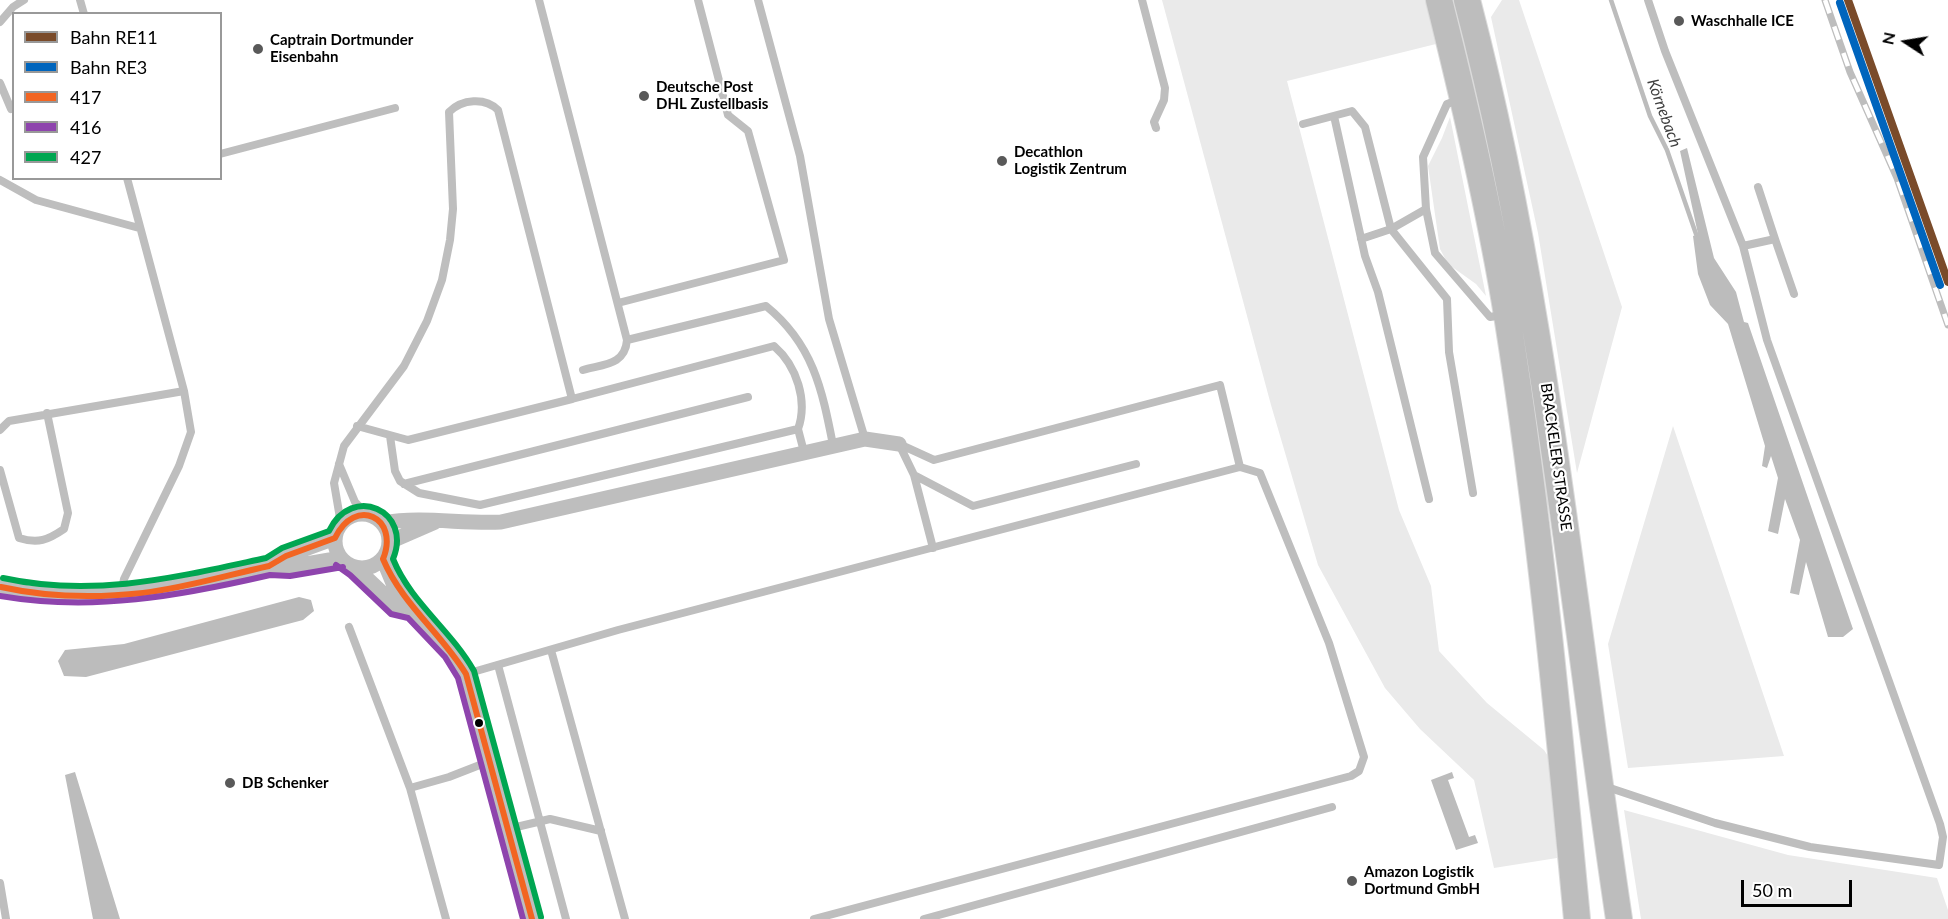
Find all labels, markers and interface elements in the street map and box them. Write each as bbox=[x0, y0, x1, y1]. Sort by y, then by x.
legend bbox=[12, 12, 222, 180]
place label: Waschhalle ICE bbox=[1691, 12, 1794, 30]
north arrow bbox=[1876, 12, 1936, 72]
marker: Waschhalle ICE bbox=[1672, 14, 1686, 28]
text: Bahn RE11 bbox=[70, 26, 158, 48]
text: N bbox=[1877, 30, 1898, 46]
place label: Captrain Dortmunder Eisenbahn bbox=[270, 31, 413, 66]
marker: Captrain Dortmunder Eisenbahn bbox=[251, 42, 265, 56]
text: Bahn RE3 bbox=[70, 56, 147, 78]
water label: Körnebach bbox=[1643, 76, 1685, 150]
place label: Deutsche Post DHL Zustellbasis bbox=[656, 78, 768, 113]
text: 417 bbox=[70, 86, 101, 108]
marker: Deutsche Post DHL Zustellbasis bbox=[637, 89, 651, 103]
text: 416 bbox=[70, 116, 101, 138]
place label: Decathlon Logistik Zentrum bbox=[1014, 143, 1127, 178]
text: 427 bbox=[70, 146, 101, 168]
marker: Decathlon Logistik Zentrum bbox=[995, 154, 1009, 168]
street label: BRACKELER STRASSE bbox=[1537, 382, 1575, 532]
unlabelled marker bbox=[473, 717, 485, 729]
place label: DB Schenker bbox=[242, 774, 329, 792]
marker: DB Schenker bbox=[223, 776, 237, 790]
place label: Amazon Logistik Dortmund GmbH bbox=[1364, 863, 1480, 898]
scale bar bbox=[1744, 868, 1855, 906]
marker: Amazon Logistik Dortmund GmbH bbox=[1345, 874, 1359, 888]
text: 50 m bbox=[1752, 879, 1792, 901]

